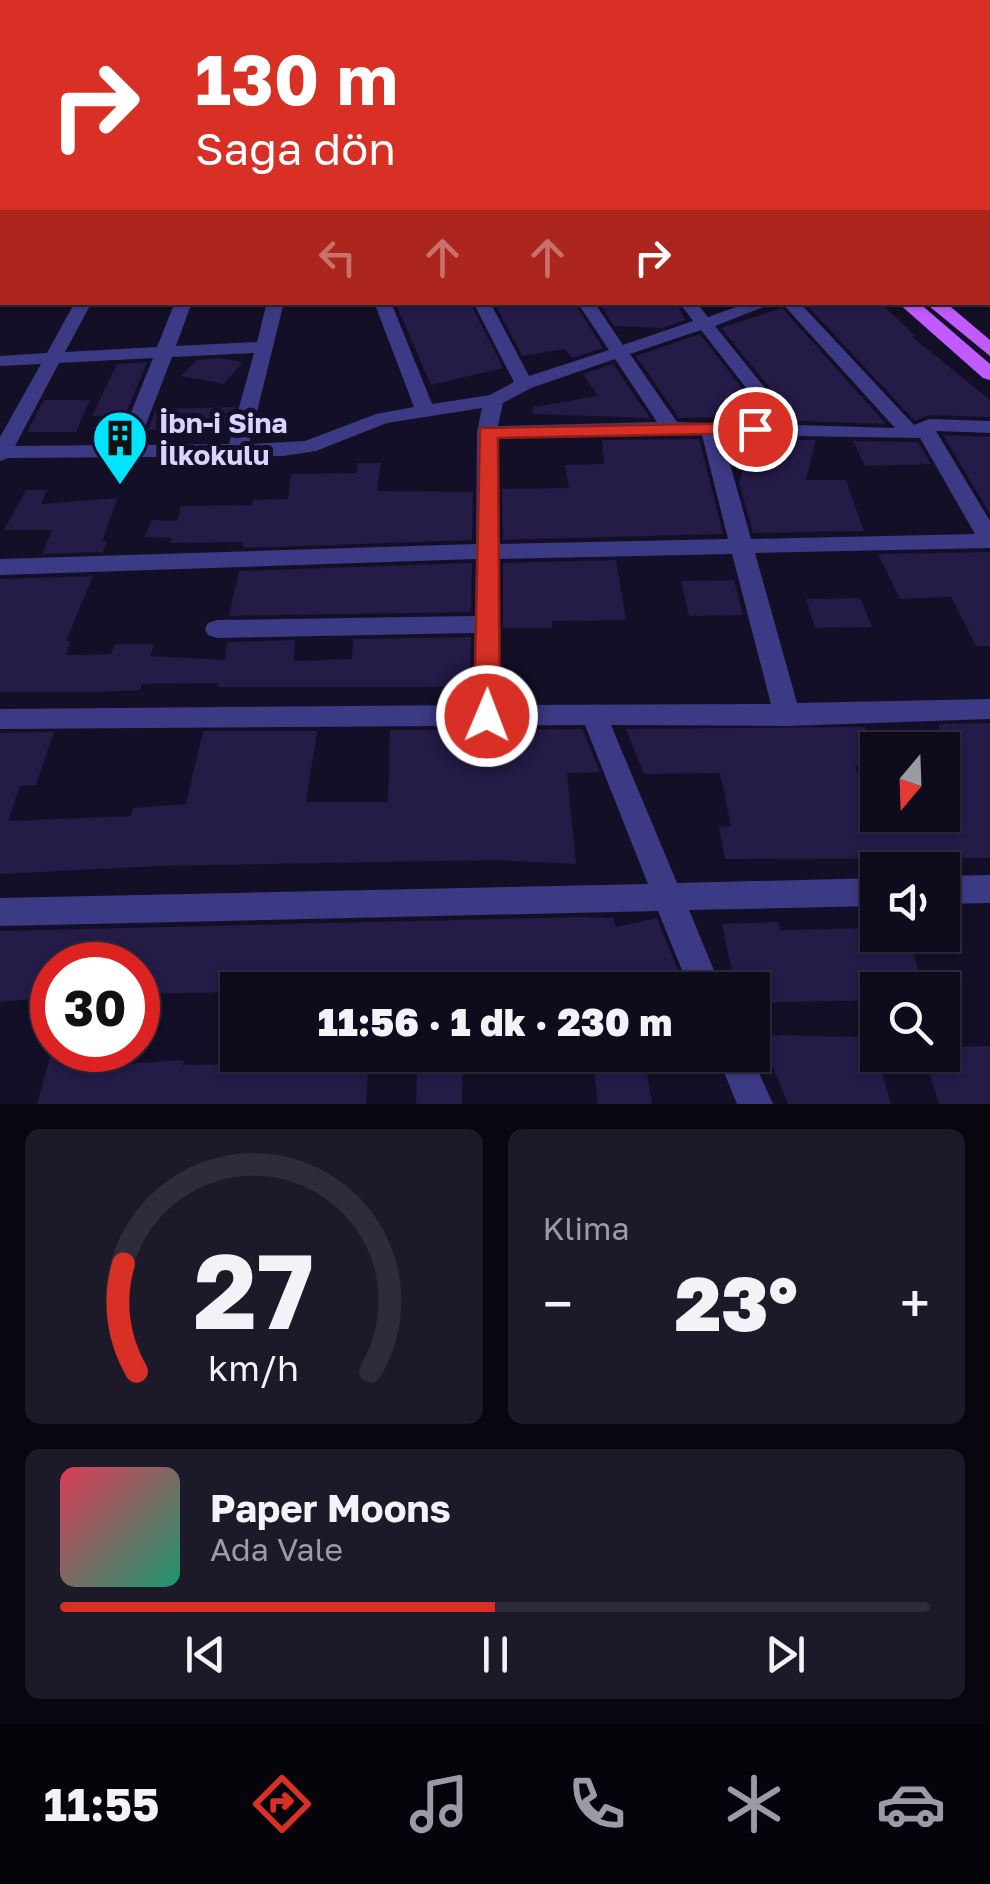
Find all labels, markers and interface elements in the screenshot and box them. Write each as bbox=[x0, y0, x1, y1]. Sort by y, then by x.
text: 130 m bbox=[195, 36, 398, 120]
icon: right bbox=[30, 40, 160, 170]
text: Sağa dön bbox=[195, 121, 396, 175]
icon: left bbox=[310, 230, 365, 285]
icon: ahead bbox=[415, 230, 470, 285]
icon: ahead bbox=[520, 230, 575, 285]
icon: right bbox=[625, 230, 680, 285]
pin bbox=[713, 387, 798, 472]
icon: arrive bbox=[728, 402, 783, 457]
place label: İbn-i Sina İlkokulu bbox=[159, 406, 288, 471]
building icon: İbn-i Sina İlkokulu bbox=[90, 408, 150, 487]
position arrow bbox=[435, 664, 539, 768]
north arrow bbox=[860, 732, 960, 832]
map controls bbox=[860, 732, 960, 1072]
button: sound bbox=[860, 852, 960, 952]
speed limit sign: 30 bbox=[30, 942, 160, 1072]
button: search bbox=[860, 972, 960, 1072]
text: 11:56 · 1 dk · 230 m bbox=[318, 999, 672, 1044]
text: Klima bbox=[543, 1209, 629, 1247]
text: 27 bbox=[194, 1227, 314, 1352]
text: 23° bbox=[675, 1257, 798, 1348]
text: − bbox=[543, 1270, 573, 1336]
text: + bbox=[900, 1270, 930, 1336]
text: km/h bbox=[208, 1346, 299, 1389]
text: Paper Moons bbox=[210, 1485, 451, 1530]
text: Ada Vale bbox=[210, 1530, 343, 1568]
icon: previous bbox=[178, 1627, 233, 1682]
icon: pause bbox=[468, 1627, 523, 1682]
icon: next bbox=[758, 1627, 813, 1682]
icon: directions bbox=[247, 1769, 317, 1839]
icon: music bbox=[404, 1769, 474, 1839]
icon: phone bbox=[562, 1769, 632, 1839]
icon: climate bbox=[719, 1769, 789, 1839]
icon: car bbox=[876, 1769, 946, 1839]
text: 11:55 bbox=[44, 1777, 159, 1831]

